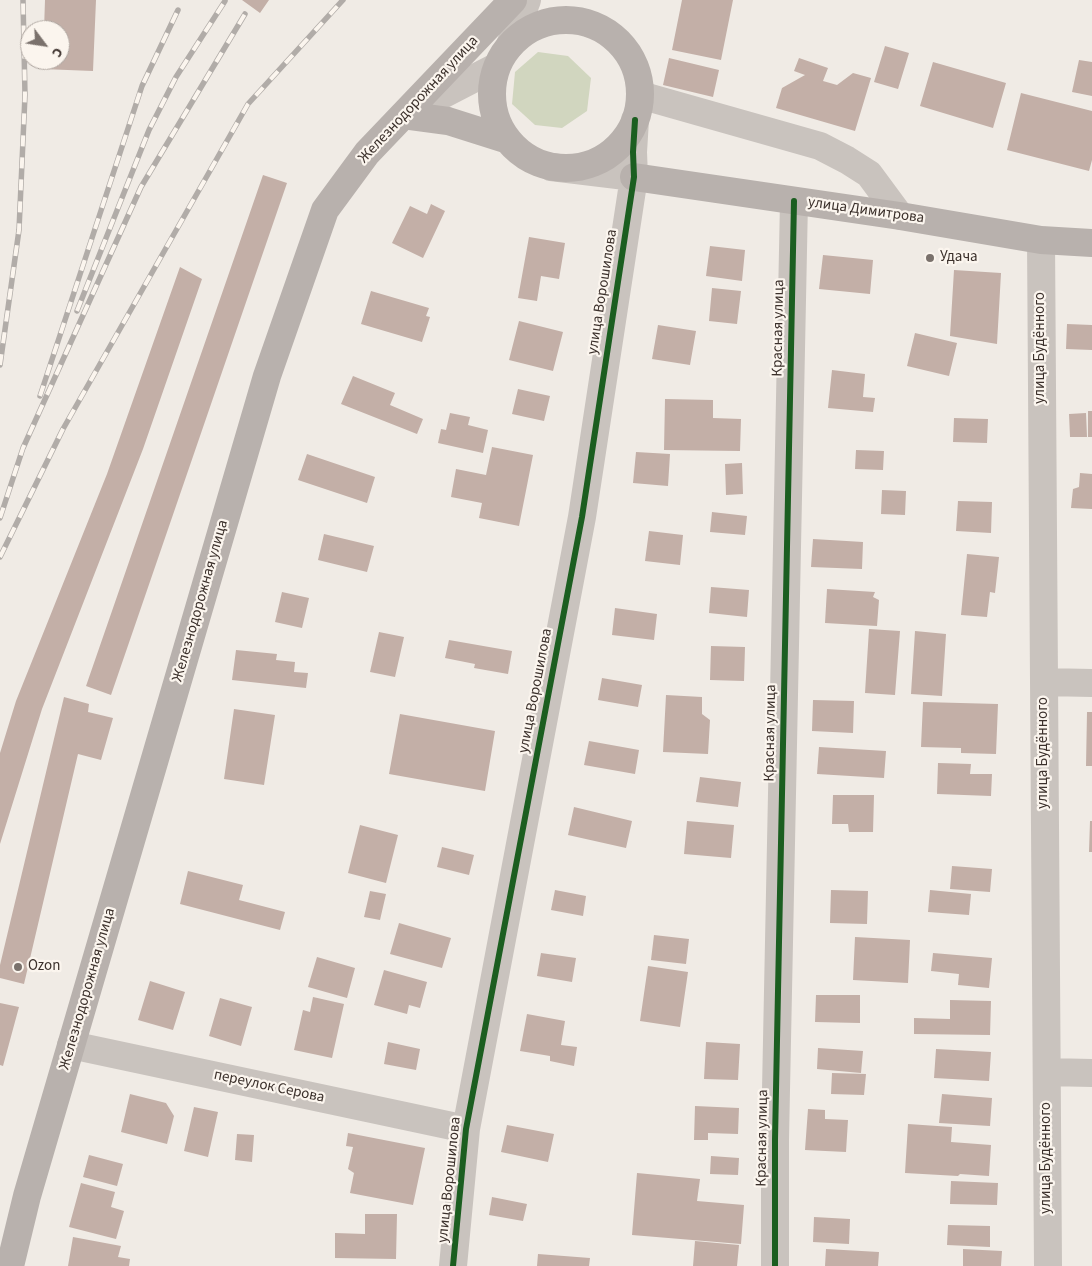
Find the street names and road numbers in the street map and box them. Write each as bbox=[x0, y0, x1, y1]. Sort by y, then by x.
street label: Железнодорожная улица bbox=[355, 33, 483, 167]
street label: улица Димитрова bbox=[807, 194, 925, 228]
street label: улица Ворошилова bbox=[584, 228, 622, 356]
street label: Красная улица bbox=[769, 279, 789, 377]
street label: улица Будённого bbox=[1032, 292, 1050, 404]
street label: Железнодорожная улица bbox=[169, 518, 233, 684]
street label: улица Ворошилова bbox=[515, 627, 557, 755]
street label: Красная улица bbox=[761, 684, 781, 782]
street label: улица Будённого bbox=[1035, 697, 1053, 809]
street label: Железнодорожная улица bbox=[56, 906, 120, 1072]
street label: переулок Серова bbox=[212, 1066, 326, 1108]
street label: Красная улица bbox=[753, 1089, 773, 1187]
street label: улица Будённого bbox=[1038, 1102, 1056, 1214]
street label: улица Ворошилова bbox=[434, 1116, 466, 1244]

